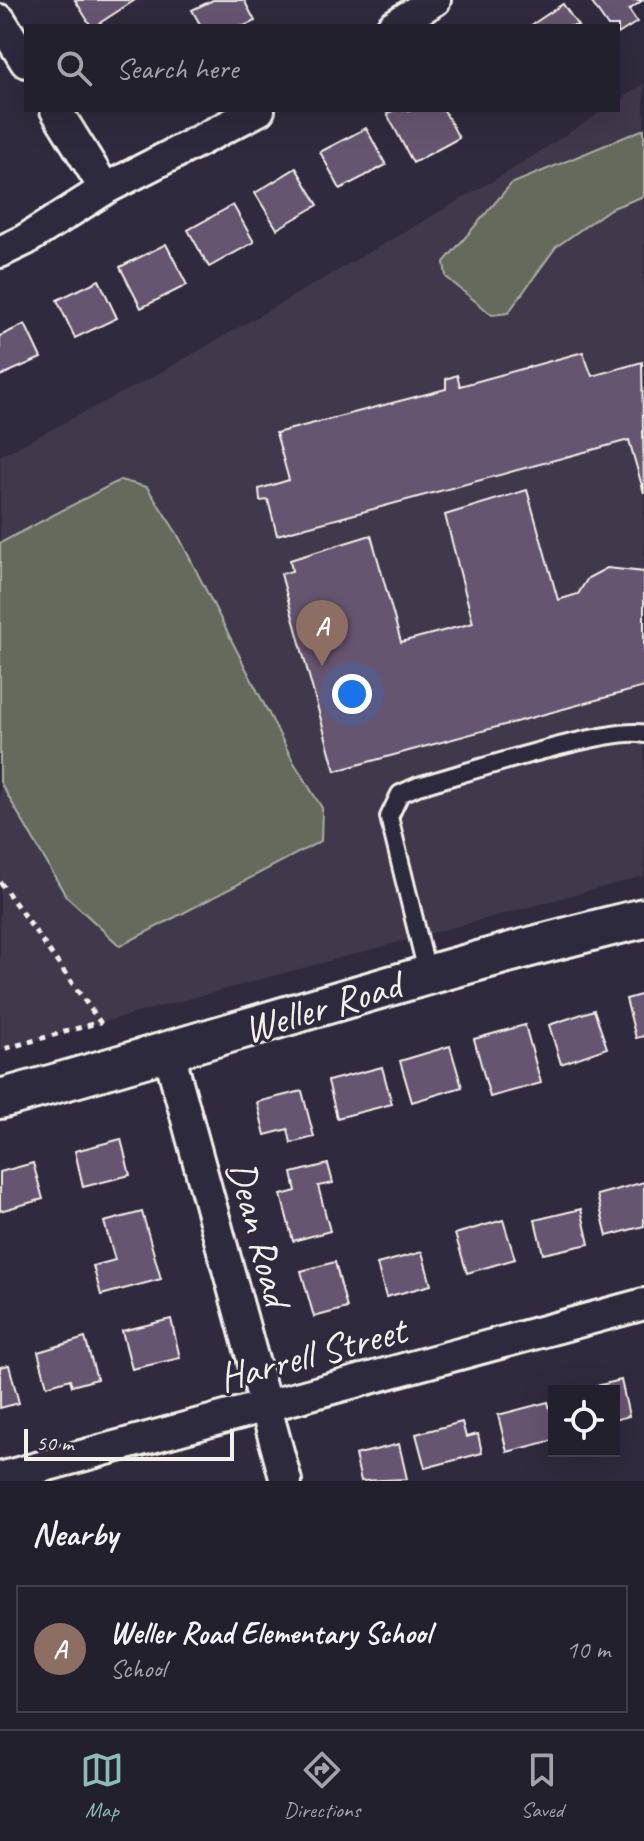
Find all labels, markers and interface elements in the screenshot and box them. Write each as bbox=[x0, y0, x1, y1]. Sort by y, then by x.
search box bbox=[24, 24, 620, 112]
icon: search bbox=[52, 46, 96, 90]
text: Search here bbox=[116, 49, 238, 87]
pin: A bbox=[296, 600, 348, 666]
your location bbox=[332, 674, 372, 714]
street label: Weller Road bbox=[237, 958, 413, 1055]
street label: Dean Road bbox=[216, 1155, 304, 1317]
street label: Harrell Street bbox=[213, 1304, 414, 1403]
map controls bbox=[548, 1385, 620, 1457]
button: locate bbox=[548, 1385, 620, 1457]
scale bar bbox=[24, 1425, 234, 1461]
text: 50 m bbox=[36, 1429, 73, 1457]
text: Nearby bbox=[32, 1512, 118, 1555]
text: Weller Road Elementary School bbox=[110, 1614, 431, 1652]
text: A bbox=[53, 1633, 67, 1666]
text: 10 m bbox=[566, 1633, 610, 1666]
text: School bbox=[110, 1652, 166, 1685]
tab: Map bbox=[80, 1748, 124, 1824]
tab: Directions bbox=[284, 1748, 360, 1824]
tab: Saved bbox=[520, 1748, 564, 1824]

